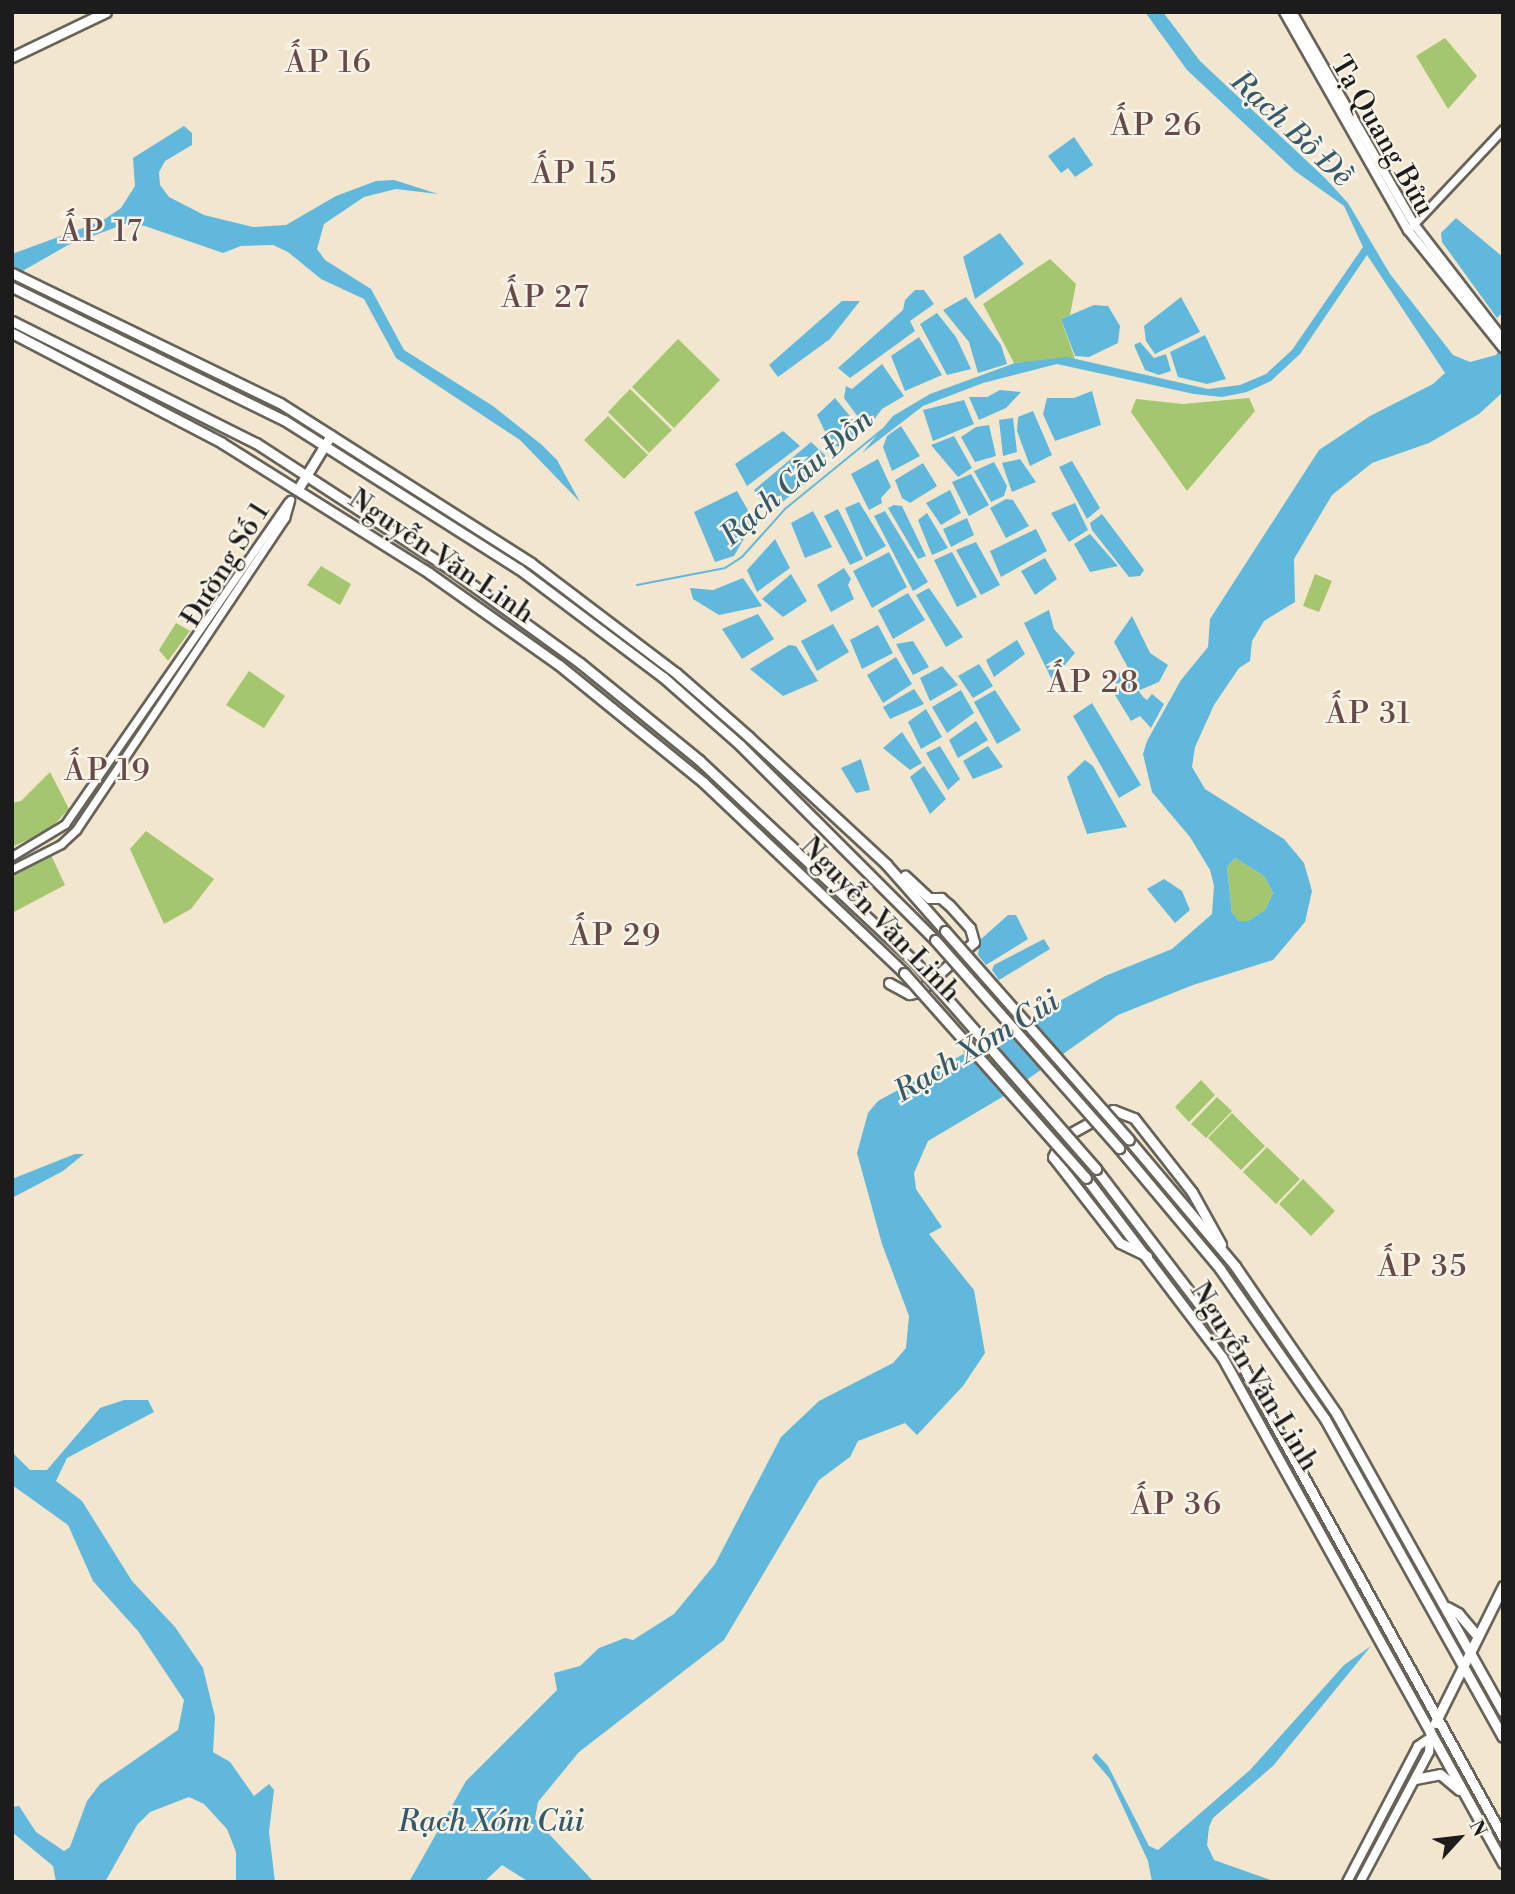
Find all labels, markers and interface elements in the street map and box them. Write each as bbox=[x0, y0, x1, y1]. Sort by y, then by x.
district label: ẤP 16 bbox=[286, 45, 372, 81]
street label: Tạ Quang Bửu bbox=[1323, 50, 1441, 222]
water label: Rạch Bồ Đề bbox=[1223, 64, 1359, 194]
district label: ẤP 26 bbox=[1111, 108, 1203, 144]
district label: ẤP 15 bbox=[532, 156, 618, 192]
district label: ẤP 17 bbox=[61, 214, 143, 250]
district label: ẤP 27 bbox=[502, 280, 590, 316]
water label: Rạch Cầu Đồn bbox=[713, 402, 881, 554]
street label: Nguyễn Văn Linh bbox=[342, 483, 540, 631]
street label: Đường Số 1 bbox=[175, 497, 277, 633]
district label: ẤP 28 bbox=[1048, 665, 1140, 701]
district label: ẤP 31 bbox=[1327, 696, 1411, 732]
district label: ẤP 19 bbox=[65, 753, 151, 789]
street label: Nguyễn Văn Linh bbox=[793, 830, 967, 1010]
district label: ẤP 29 bbox=[570, 918, 662, 954]
water label: Rạch Xóm Củi bbox=[888, 984, 1066, 1110]
district label: ẤP 35 bbox=[1378, 1249, 1468, 1285]
street label: Nguyễn Văn Linh bbox=[1182, 1276, 1326, 1478]
district label: ẤP 36 bbox=[1132, 1487, 1222, 1523]
north arrow bbox=[1424, 1803, 1494, 1873]
water label: Rạch Xóm Củi bbox=[398, 1804, 584, 1840]
text: N bbox=[1464, 1816, 1492, 1841]

